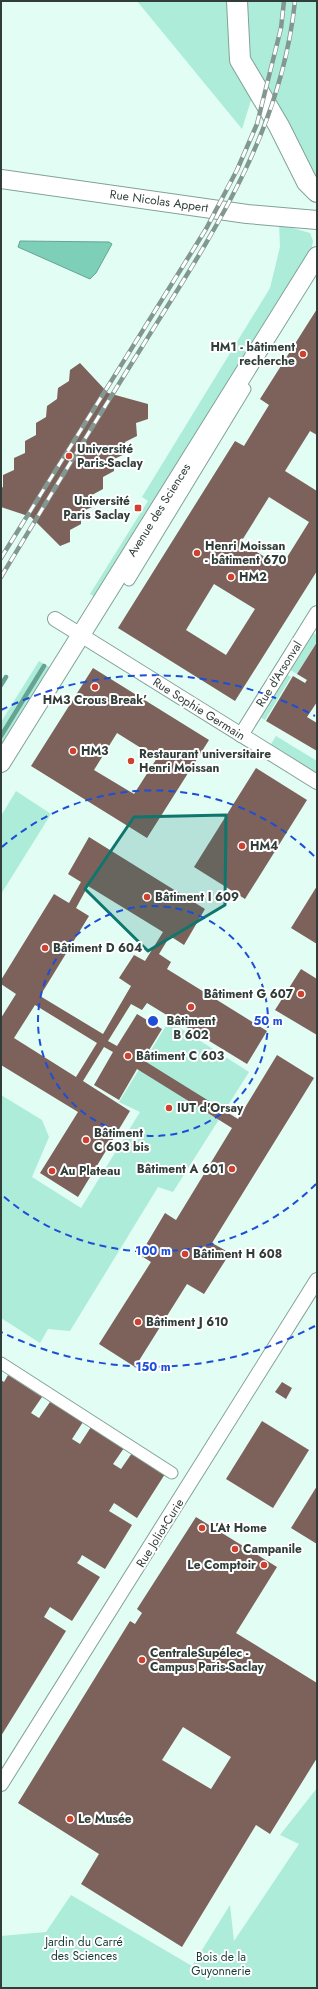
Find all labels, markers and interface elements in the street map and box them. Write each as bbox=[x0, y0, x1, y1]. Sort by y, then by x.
street label: Rue Nicolas Appert bbox=[109, 185, 210, 217]
place label: HM1 - bâtiment recherche bbox=[210, 338, 295, 370]
marker: HM1 - bâtiment recherche bbox=[298, 349, 308, 359]
place label: Université Paris-Saclay bbox=[77, 440, 144, 472]
marker: Université Paris-Saclay bbox=[64, 451, 74, 461]
street label: Avenue des Sciences bbox=[123, 460, 195, 560]
place label: Université Paris Saclay bbox=[63, 492, 131, 524]
marker: Université Paris Saclay bbox=[133, 503, 143, 513]
place label: Henri Moissan - bâtiment 670 bbox=[205, 537, 287, 569]
marker: Henri Moissan - bâtiment 670 bbox=[192, 548, 202, 558]
place label: HM2 bbox=[239, 568, 267, 586]
marker: HM2 bbox=[226, 572, 236, 582]
street label: Rue d'Arsonval bbox=[252, 638, 306, 710]
street label: Rue Sophie Germain bbox=[149, 673, 249, 745]
marker: HM3 Crous Break’ bbox=[90, 682, 100, 692]
place label: HM3 Crous Break’ bbox=[43, 691, 147, 709]
place label: HM3 bbox=[81, 742, 109, 760]
place label: Restaurant universitaire Henri Moissan bbox=[139, 745, 271, 777]
marker: HM3 bbox=[68, 746, 78, 756]
marker: Restaurant universitaire Henri Moissan bbox=[126, 756, 136, 766]
place label: HM4 bbox=[250, 837, 279, 855]
marker: HM4 bbox=[237, 841, 247, 851]
place label: Bâtiment I 609 bbox=[155, 888, 239, 906]
marker: Bâtiment I 609 bbox=[142, 892, 152, 902]
place label: Bâtiment D 604 bbox=[53, 939, 142, 957]
marker: Bâtiment D 604 bbox=[40, 943, 50, 953]
place label: Bâtiment G 607 bbox=[204, 985, 294, 1003]
marker: Bâtiment G 607 bbox=[296, 989, 306, 999]
marker: Bâtiment B 602 bbox=[186, 1002, 196, 1012]
place label: Bâtiment B 602 bbox=[166, 1012, 216, 1044]
text: 50 m bbox=[253, 1012, 283, 1030]
centre of rings bbox=[146, 1014, 160, 1028]
place label: Bâtiment C 603 bbox=[136, 1047, 225, 1065]
marker: Bâtiment C 603 bbox=[123, 1051, 133, 1061]
place label: IUT d'Orsay bbox=[177, 1099, 244, 1117]
marker: IUT d'Orsay bbox=[164, 1103, 174, 1113]
place label: Bâtiment C 603 bis bbox=[94, 1124, 150, 1156]
marker: Bâtiment C 603 bis bbox=[81, 1135, 91, 1145]
place label: Bâtiment A 601 bbox=[137, 1160, 224, 1178]
place label: Au Plateau bbox=[59, 1162, 120, 1180]
marker: Bâtiment A 601 bbox=[227, 1164, 237, 1174]
marker: Au Plateau bbox=[47, 1166, 57, 1176]
text: 100 m bbox=[135, 1242, 171, 1260]
place label: Bâtiment H 608 bbox=[193, 1245, 282, 1263]
marker: Bâtiment H 608 bbox=[180, 1249, 190, 1259]
place label: Bâtiment J 610 bbox=[146, 1313, 228, 1331]
marker: Bâtiment J 610 bbox=[133, 1317, 143, 1327]
text: 150 m bbox=[135, 1358, 171, 1376]
street label: Rue Joliot-Curie bbox=[132, 1495, 188, 1571]
place label: L’At Home bbox=[210, 1519, 267, 1537]
marker: L’At Home bbox=[197, 1523, 207, 1533]
place label: Campanile bbox=[243, 1540, 302, 1558]
marker: Campanile bbox=[230, 1544, 240, 1554]
place label: Le Comptoir bbox=[187, 1556, 256, 1574]
marker: Le Comptoir bbox=[259, 1560, 269, 1570]
place label: CentraleSupélec - Campus Paris-Saclay bbox=[150, 1644, 265, 1676]
marker: CentraleSupélec - Campus Paris-Saclay bbox=[137, 1655, 147, 1665]
place label: Le Musée bbox=[78, 1810, 132, 1828]
marker: Le Musée bbox=[65, 1814, 75, 1824]
park label: Jardin du Carré des Sciences bbox=[43, 1933, 123, 1965]
park label: Bois de la Guyonnerie bbox=[191, 1948, 251, 1980]

